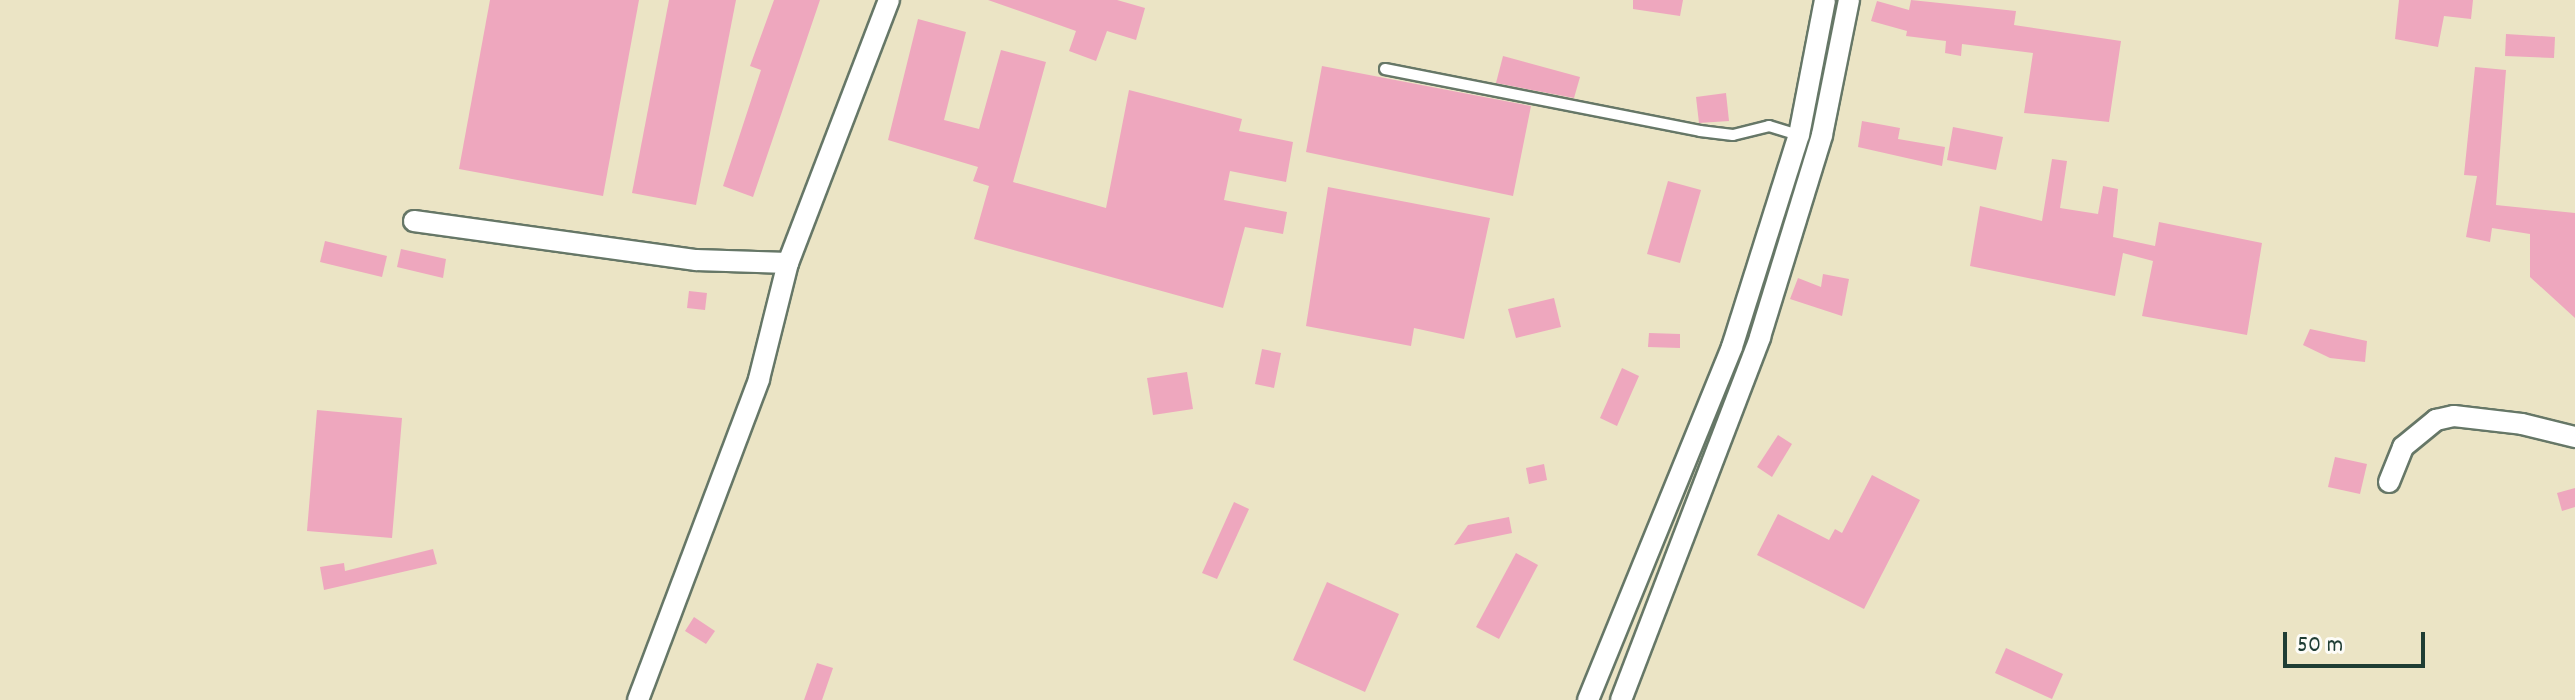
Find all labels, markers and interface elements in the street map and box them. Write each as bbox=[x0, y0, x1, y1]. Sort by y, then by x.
scale bar bbox=[2287, 616, 2429, 666]
text: 50 m bbox=[2297, 629, 2343, 663]

